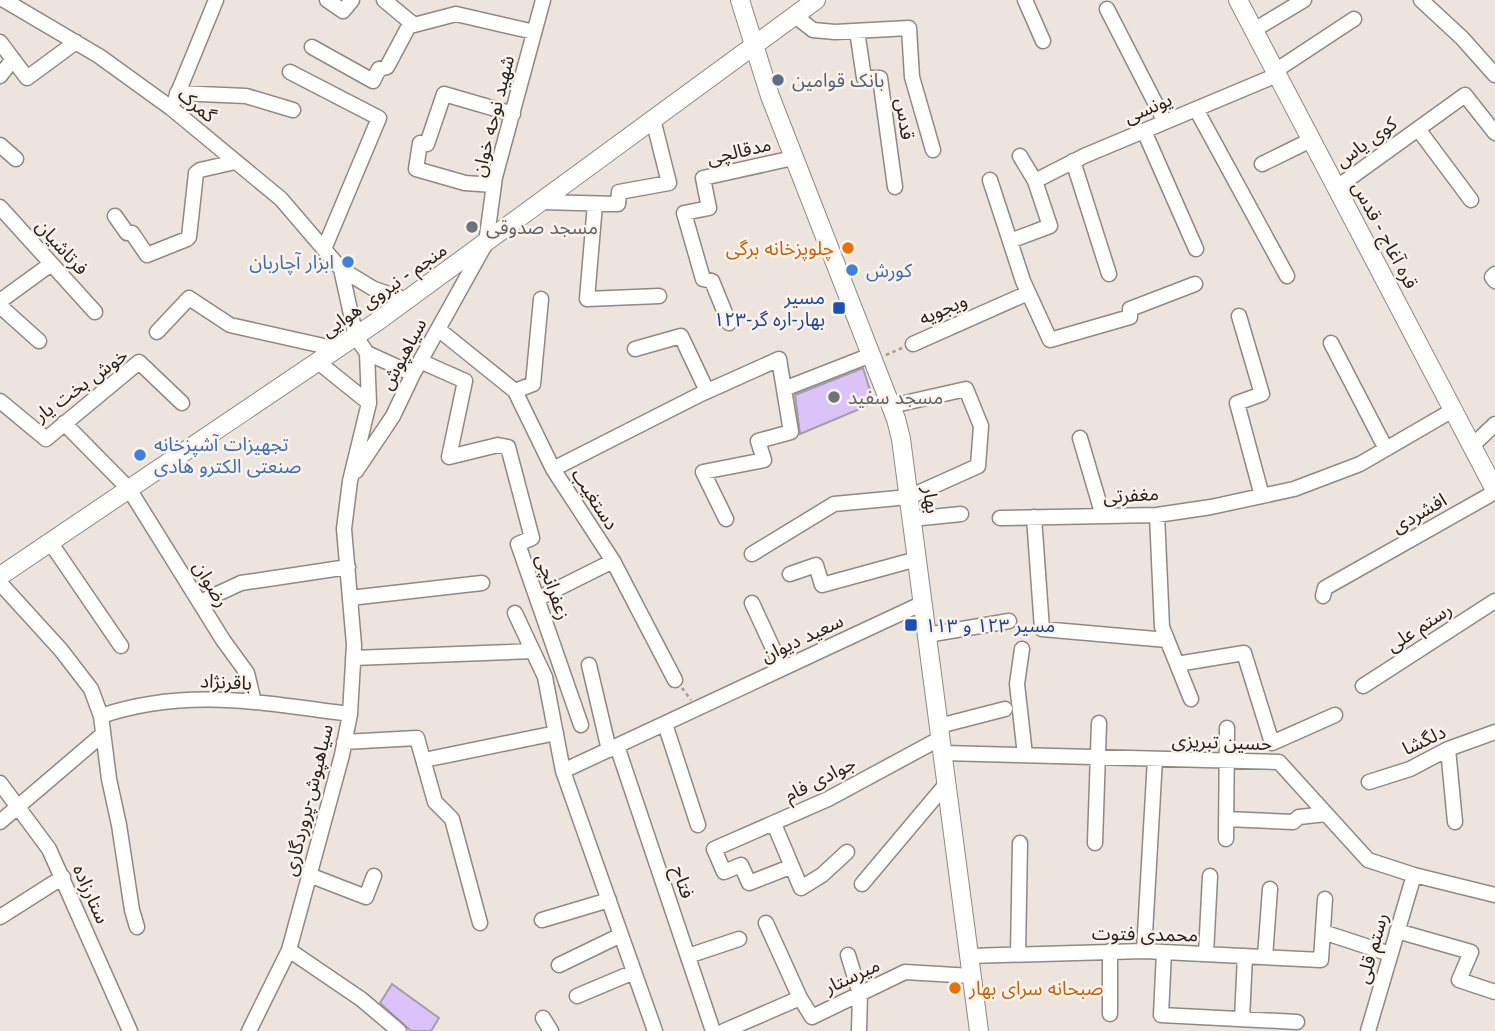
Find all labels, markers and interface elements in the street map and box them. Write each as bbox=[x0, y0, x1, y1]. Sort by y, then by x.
street label: شهید نوحه خوان bbox=[468, 53, 519, 179]
place label: بانک قوامین bbox=[792, 70, 884, 92]
marker: بانک قوامین bbox=[770, 72, 786, 88]
street label: گمرک bbox=[173, 84, 221, 128]
street label: یونسی bbox=[1121, 89, 1175, 128]
street label: قدس bbox=[891, 97, 918, 141]
street label: کوی یاس bbox=[1331, 112, 1402, 172]
street label: مدقالچی bbox=[705, 133, 774, 171]
street label: قره آغاج - قدس bbox=[1345, 178, 1422, 294]
street label: فرتاشیان bbox=[31, 215, 92, 280]
place label: مسجد صدوقی bbox=[486, 217, 598, 239]
marker: مسجد صدوقی bbox=[464, 219, 480, 235]
place label: چلوپزخانه برگی bbox=[726, 238, 834, 261]
street label: منجم - نیروی هوایی bbox=[317, 239, 453, 344]
marker: چلوپزخانه برگی bbox=[840, 240, 856, 256]
place label: ابزار آچاربان bbox=[249, 252, 334, 275]
marker: ابزار آچاربان bbox=[340, 254, 356, 270]
place label: کورش bbox=[866, 260, 913, 282]
marker: کورش bbox=[844, 262, 860, 278]
place label: مسیر ۱۲۳-بهار-اره گر bbox=[713, 287, 825, 331]
street label: ویجویه bbox=[916, 289, 971, 330]
marker: مسیر ۱۲۳-بهار-اره گر bbox=[831, 300, 847, 316]
street label: سیاهپوش bbox=[376, 315, 432, 394]
street label: خوش بخت یار bbox=[30, 344, 132, 427]
place label: مسجد سفید bbox=[848, 387, 943, 408]
marker: مسجد سفید bbox=[826, 389, 842, 405]
place label: تجهیزات آشپزخانه صنعتی الکترو هادی bbox=[154, 434, 301, 478]
marker: تجهیزات آشپزخانه صنعتی الکترو هادی bbox=[132, 447, 148, 463]
street label: دستغیب bbox=[567, 464, 623, 534]
street label: مغفرتی bbox=[1103, 483, 1160, 508]
street label: بهار bbox=[918, 484, 943, 515]
street label: افشردی bbox=[1388, 489, 1451, 538]
street label: زعفرانچی bbox=[530, 551, 574, 623]
street label: رضوان bbox=[188, 557, 233, 611]
street label: رستم علی bbox=[1382, 598, 1458, 659]
street label: سعید دیوان bbox=[757, 610, 847, 667]
place label: مسیر ۱۲۳ و ۱۱۳ bbox=[925, 615, 1055, 637]
marker: مسیر ۱۲۳ و ۱۱۳ bbox=[903, 617, 919, 633]
street label: باقرنژاد bbox=[200, 670, 252, 695]
street label: دلگشا bbox=[1399, 721, 1449, 759]
street label: سیاهپوش-پروردگاری bbox=[279, 722, 339, 879]
street label: حسین تبریزی bbox=[1171, 730, 1273, 755]
street label: جوادی فام bbox=[781, 752, 861, 809]
street label: ستارزاده bbox=[68, 861, 113, 927]
street label: فتاح bbox=[665, 863, 698, 902]
street label: رستم قلی bbox=[1352, 910, 1396, 987]
street label: محمدی فتوت bbox=[1092, 923, 1198, 946]
street label: میرستار bbox=[820, 954, 883, 999]
place label: صبحانه سرای بهار bbox=[968, 978, 1103, 1000]
marker: صبحانه سرای بهار bbox=[947, 980, 963, 996]

